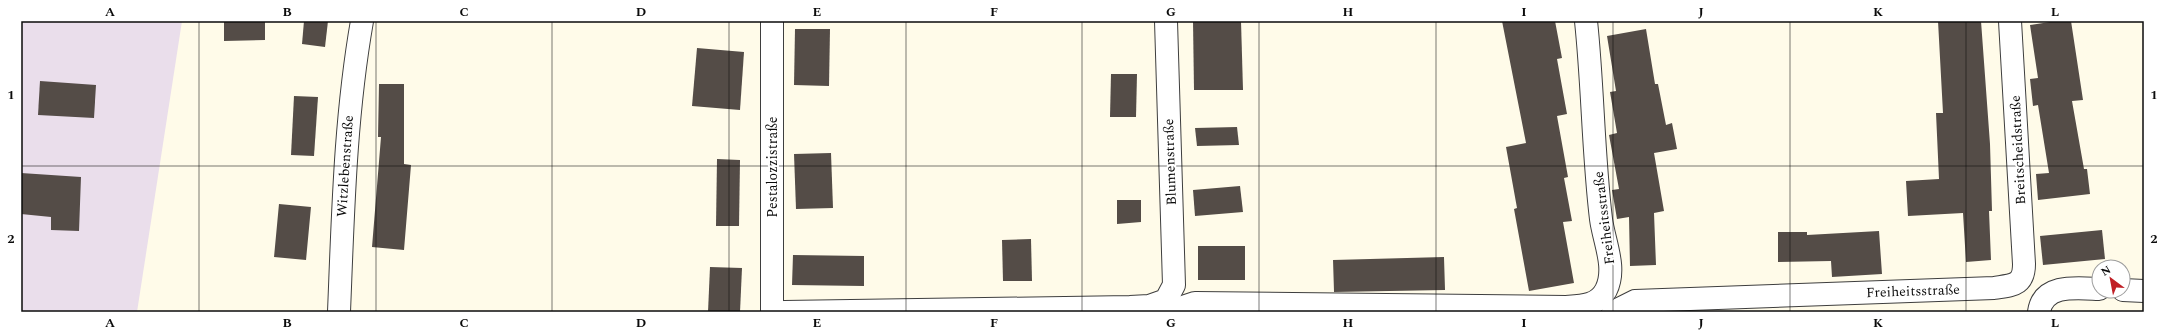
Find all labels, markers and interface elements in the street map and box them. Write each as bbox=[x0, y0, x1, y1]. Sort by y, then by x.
text: A bbox=[105, 2, 115, 22]
text: B bbox=[282, 2, 292, 22]
text: C bbox=[459, 2, 469, 22]
text: D bbox=[636, 2, 646, 22]
text: E bbox=[813, 2, 822, 22]
text: F bbox=[990, 2, 998, 22]
text: G bbox=[1166, 2, 1176, 22]
text: H bbox=[1343, 2, 1354, 22]
text: I bbox=[1521, 2, 1527, 22]
text: J bbox=[1698, 2, 1704, 22]
text: K bbox=[1873, 2, 1883, 22]
text: L bbox=[2051, 2, 2059, 22]
text: 1 bbox=[7, 85, 15, 105]
text: 1 bbox=[2150, 85, 2158, 105]
street label: Breitscheidstraße bbox=[2005, 95, 2031, 205]
street label: Witzlebenstraße bbox=[331, 114, 359, 218]
street label: Pestalozzistraße bbox=[762, 116, 783, 218]
street label: Blumenstraße bbox=[1158, 118, 1182, 206]
street label: Freiheitsstraße bbox=[1588, 170, 1620, 266]
text: 2 bbox=[7, 229, 15, 249]
text: 2 bbox=[2150, 229, 2158, 249]
north arrow bbox=[2091, 259, 2131, 299]
text: N bbox=[2098, 261, 2114, 281]
street label: Freiheitsstraße bbox=[1866, 279, 1960, 303]
text: A bbox=[105, 313, 115, 333]
text: B bbox=[282, 313, 292, 333]
text: C bbox=[459, 313, 469, 333]
text: D bbox=[636, 313, 646, 333]
text: E bbox=[813, 313, 822, 333]
text: F bbox=[990, 313, 998, 333]
text: G bbox=[1166, 313, 1176, 333]
text: H bbox=[1343, 313, 1354, 333]
text: I bbox=[1521, 313, 1527, 333]
text: J bbox=[1698, 313, 1704, 333]
text: K bbox=[1873, 313, 1883, 333]
text: L bbox=[2051, 313, 2059, 333]

